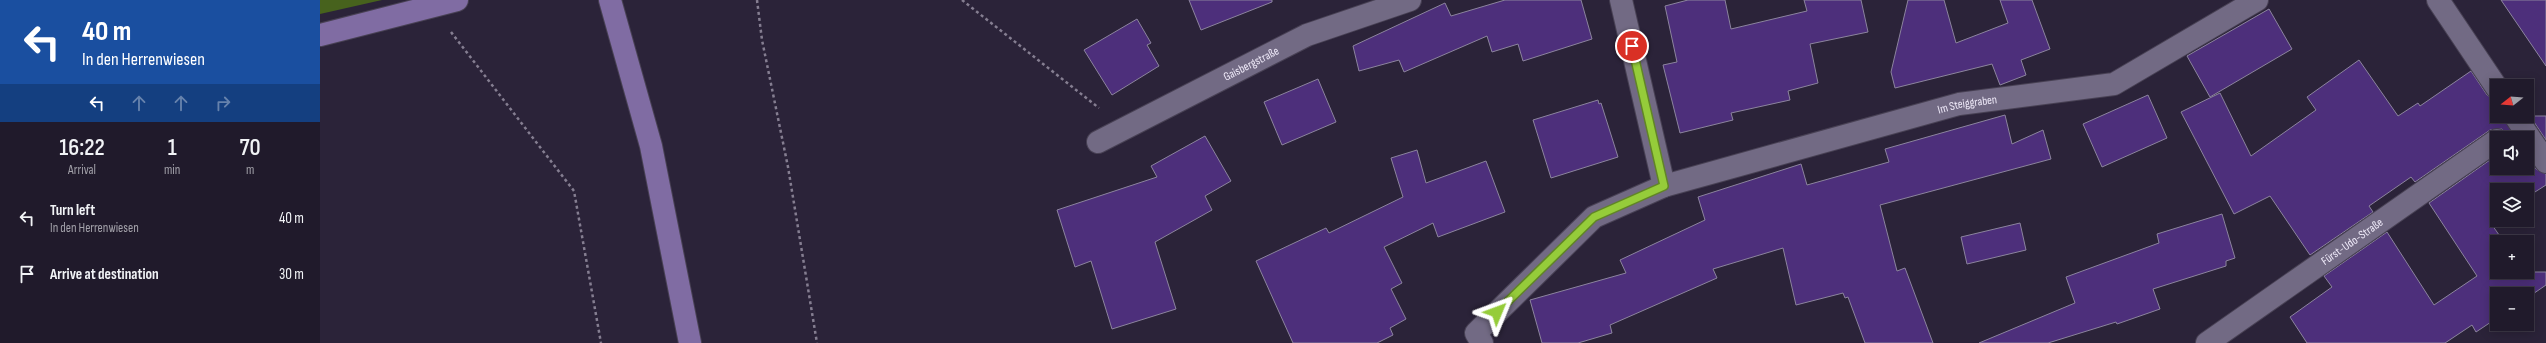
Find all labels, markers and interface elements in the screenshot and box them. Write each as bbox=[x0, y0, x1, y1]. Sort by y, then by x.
text: 40 m bbox=[82, 15, 131, 48]
icon: left bbox=[16, 16, 68, 68]
pin bbox=[1615, 29, 1649, 63]
icon: arrive bbox=[1621, 35, 1643, 57]
street label: Gaisbergstraße bbox=[1221, 44, 1282, 85]
text: In den Herrenwiesen bbox=[82, 49, 205, 70]
north arrow bbox=[2490, 79, 2534, 123]
map controls bbox=[2490, 79, 2534, 331]
icon: left bbox=[86, 92, 108, 114]
icon: ahead bbox=[128, 92, 150, 114]
icon: ahead bbox=[170, 92, 192, 114]
icon: right bbox=[212, 92, 234, 114]
street label: Im Steiggraben bbox=[1936, 92, 1998, 118]
button: sound bbox=[2490, 131, 2534, 175]
text: 16:22 bbox=[59, 133, 105, 162]
text: 1 bbox=[168, 133, 177, 162]
text: 70 bbox=[240, 133, 261, 162]
text: Arrival bbox=[68, 162, 96, 178]
text: min bbox=[164, 162, 180, 178]
text: m bbox=[246, 162, 254, 178]
button: layers bbox=[2490, 183, 2534, 227]
text: Turn left bbox=[50, 201, 95, 220]
icon: left bbox=[16, 207, 38, 229]
text: 40 m bbox=[279, 209, 304, 228]
street label: Fürst-Udo-Straße bbox=[2318, 215, 2386, 269]
text: In den Herrenwiesen bbox=[50, 220, 139, 236]
button: + bbox=[2490, 235, 2534, 279]
icon: arrive bbox=[16, 263, 38, 285]
text: Arrive at destination bbox=[50, 265, 159, 284]
text: 30 m bbox=[279, 265, 304, 284]
button: − bbox=[2490, 287, 2534, 331]
position arrow bbox=[1476, 291, 1518, 333]

